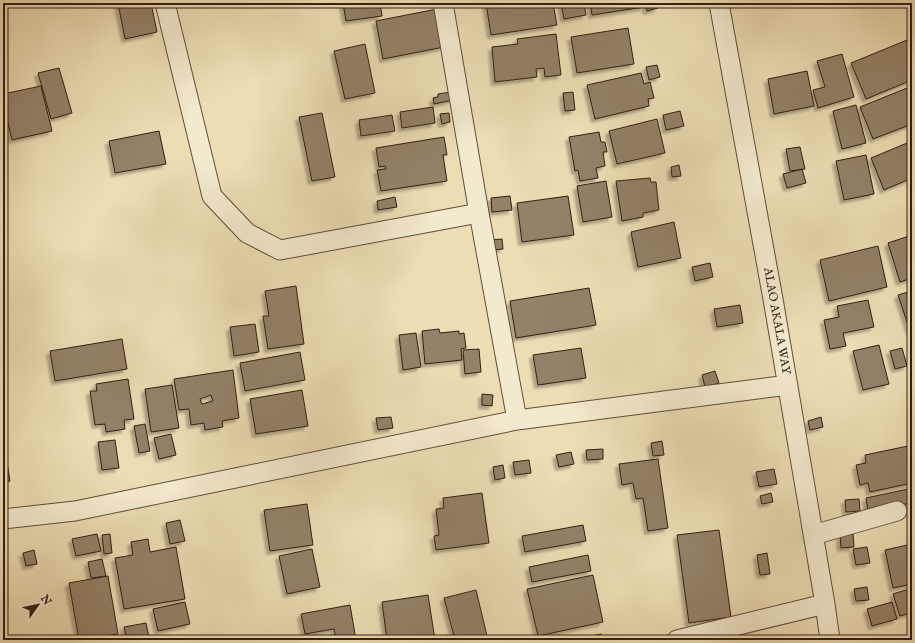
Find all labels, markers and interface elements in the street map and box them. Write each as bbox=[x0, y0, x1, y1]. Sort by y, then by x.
street label: ALAO AKALA WAY bbox=[760, 265, 794, 376]
north arrow bbox=[18, 585, 58, 625]
text: N bbox=[37, 591, 54, 608]

